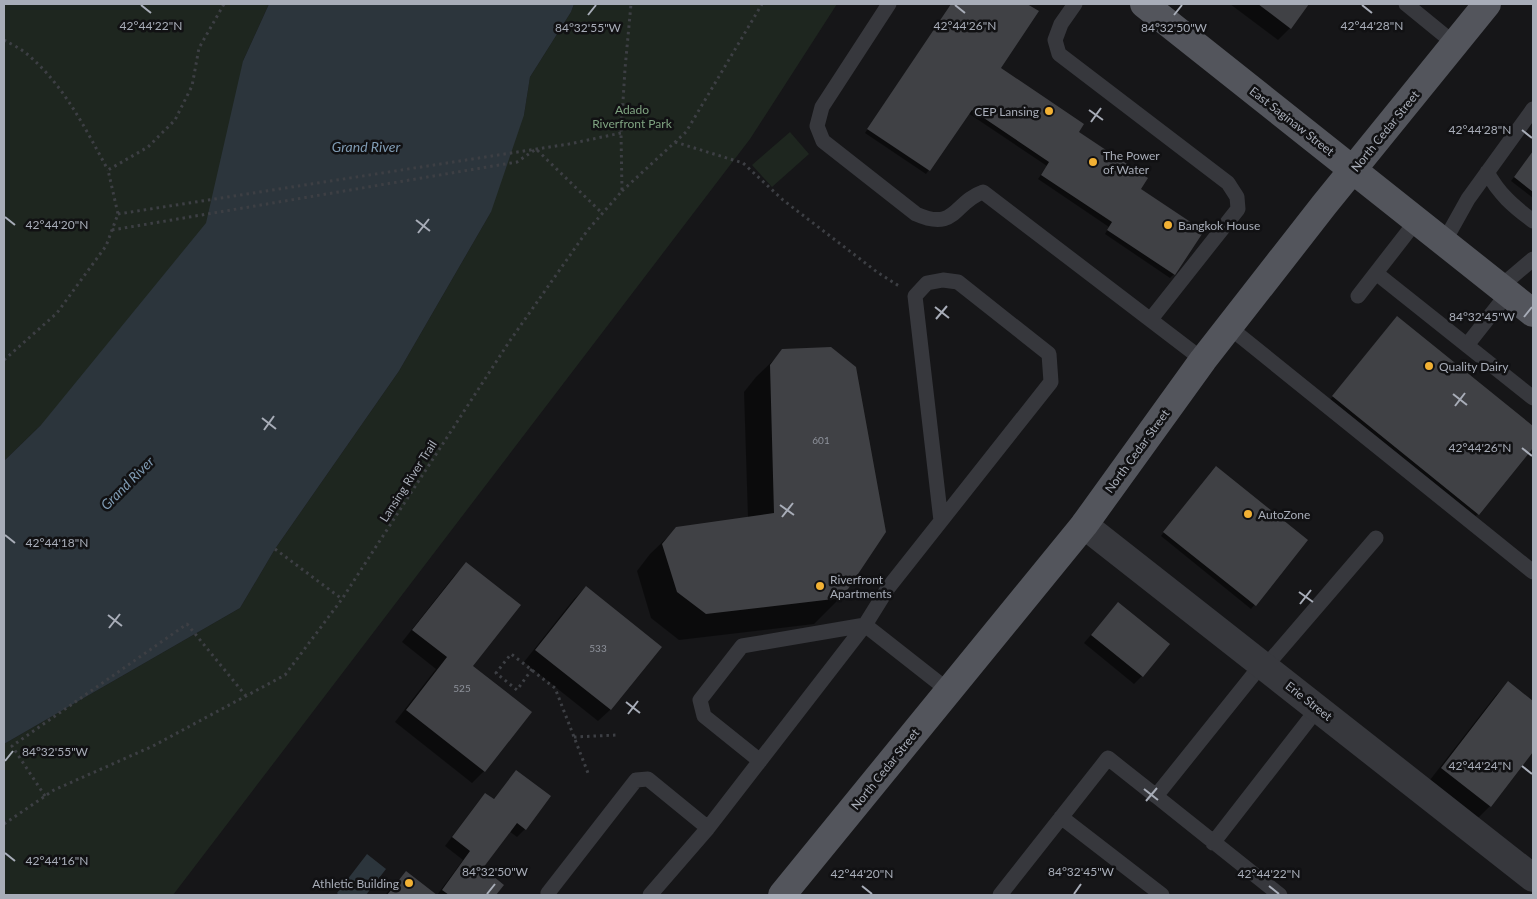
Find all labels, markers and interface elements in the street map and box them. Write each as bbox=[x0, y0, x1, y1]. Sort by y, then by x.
text: 42°44'22"N bbox=[120, 18, 182, 33]
text: 42°44'26"N bbox=[934, 18, 996, 33]
text: 42°44'28"N bbox=[1341, 18, 1403, 33]
text: 84°32'55"W bbox=[555, 20, 622, 35]
text: 84°32'50"W bbox=[1141, 20, 1208, 35]
street label: East Saginaw Street bbox=[1247, 83, 1338, 159]
street label: North Cedar Street bbox=[1348, 87, 1423, 175]
park label: Adado Riverfront Park bbox=[592, 102, 673, 131]
place label: CEP Lansing bbox=[974, 104, 1039, 119]
marker: CEP Lansing bbox=[1043, 105, 1055, 117]
text: 42°44'28"N bbox=[1449, 122, 1511, 137]
water label: Grand River bbox=[332, 138, 400, 155]
place label: The Power of Water bbox=[1103, 148, 1160, 177]
marker: The Power of Water bbox=[1087, 156, 1099, 168]
text: 42°44'20"N bbox=[26, 217, 88, 232]
place label: Bangkok House bbox=[1178, 218, 1260, 233]
marker: Bangkok House bbox=[1162, 219, 1174, 231]
text: 84°32'45"W bbox=[1449, 309, 1516, 324]
place label: Quality Dairy bbox=[1439, 359, 1509, 374]
marker: Quality Dairy bbox=[1423, 360, 1435, 372]
street label: North Cedar Street bbox=[1102, 406, 1173, 496]
house number: 601 bbox=[812, 434, 830, 446]
street label: Lansing River Trail bbox=[376, 437, 440, 525]
text: 42°44'26"N bbox=[1449, 440, 1511, 455]
water label: Grand River bbox=[97, 453, 157, 513]
place label: AutoZone bbox=[1258, 507, 1310, 522]
marker: AutoZone bbox=[1242, 508, 1254, 520]
text: 42°44'18"N bbox=[26, 535, 88, 550]
place label: Riverfront Apartments bbox=[830, 572, 892, 601]
marker: Riverfront Apartments bbox=[814, 580, 826, 592]
house number: 533 bbox=[589, 642, 607, 654]
street label: Erie Street bbox=[1283, 678, 1336, 724]
house number: 525 bbox=[453, 682, 471, 694]
street label: North Cedar Street bbox=[848, 725, 923, 813]
text: 84°32'55"W bbox=[22, 744, 89, 759]
text: 42°44'24"N bbox=[1449, 758, 1511, 773]
text: 42°44'16"N bbox=[26, 853, 88, 868]
text: 84°32'50"W bbox=[462, 864, 529, 879]
text: 84°32'45"W bbox=[1048, 864, 1115, 879]
text: 42°44'20"N bbox=[831, 866, 893, 881]
text: 42°44'22"N bbox=[1238, 866, 1300, 881]
place label: Athletic Building bbox=[312, 876, 399, 891]
marker: Athletic Building bbox=[403, 877, 415, 889]

